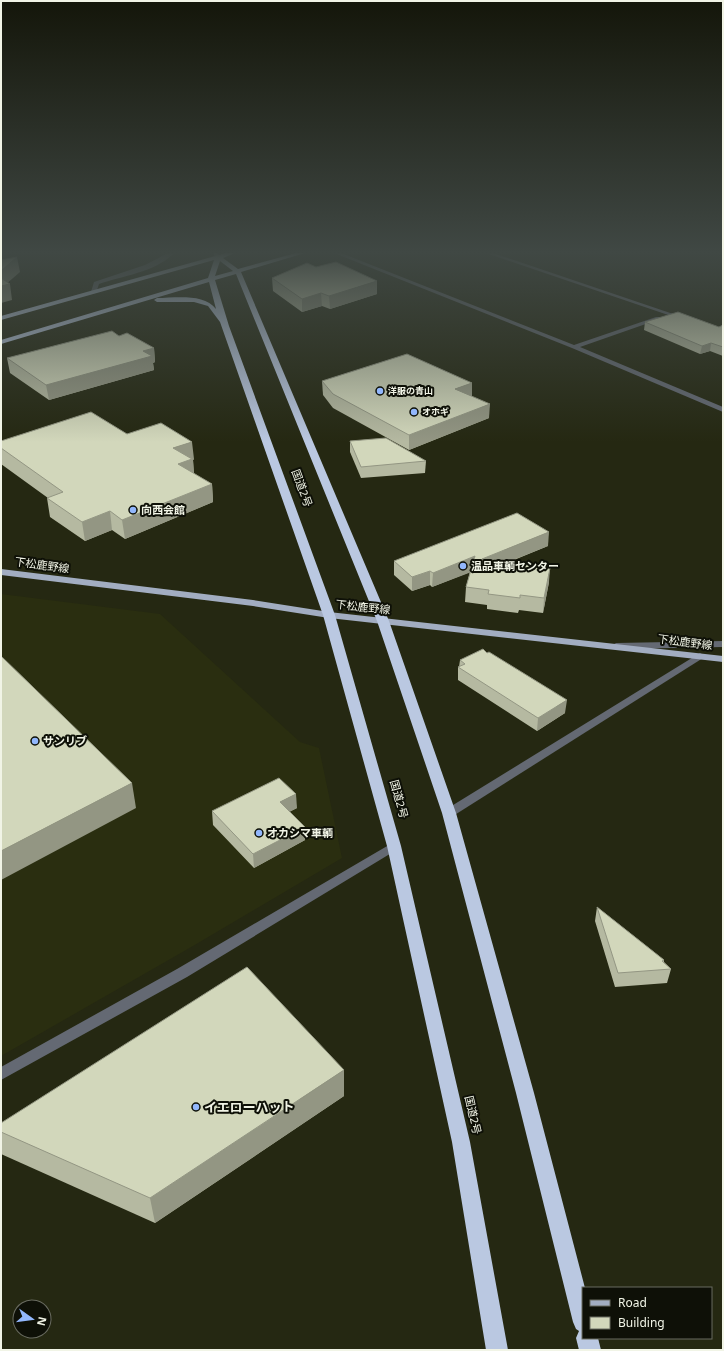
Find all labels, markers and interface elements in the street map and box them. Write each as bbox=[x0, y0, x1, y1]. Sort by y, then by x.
place label: 洋服の青山 bbox=[388, 384, 433, 397]
marker: 洋服の青山 bbox=[375, 386, 385, 396]
place label: オホギ bbox=[422, 405, 449, 418]
marker: オホギ bbox=[409, 407, 419, 417]
street label: 国道2号 bbox=[289, 467, 316, 509]
place label: 向西会館 bbox=[141, 502, 185, 517]
marker: 向西会館 bbox=[128, 505, 138, 515]
street label: 下松鹿野線 bbox=[14, 553, 70, 576]
place label: 温品車輌センター bbox=[471, 558, 559, 573]
marker: 温品車輌センター bbox=[458, 561, 468, 571]
street label: 下松鹿野線 bbox=[335, 596, 391, 617]
street label: 下松鹿野線 bbox=[657, 631, 713, 652]
place label: サンリブ bbox=[43, 733, 87, 748]
marker: サンリブ bbox=[30, 736, 40, 746]
street label: 国道2号 bbox=[387, 778, 412, 820]
place label: オカシマ車輌 bbox=[267, 825, 333, 840]
marker: オカシマ車輌 bbox=[254, 828, 264, 838]
street label: 国道2号 bbox=[462, 1094, 485, 1136]
place label: イエローハット bbox=[204, 1098, 295, 1116]
marker: イエローハット bbox=[191, 1102, 201, 1112]
legend bbox=[582, 1287, 712, 1339]
text: Road bbox=[618, 1294, 647, 1311]
north arrow bbox=[12, 1299, 52, 1339]
text: Building bbox=[618, 1314, 665, 1331]
text: N bbox=[34, 1315, 51, 1328]

